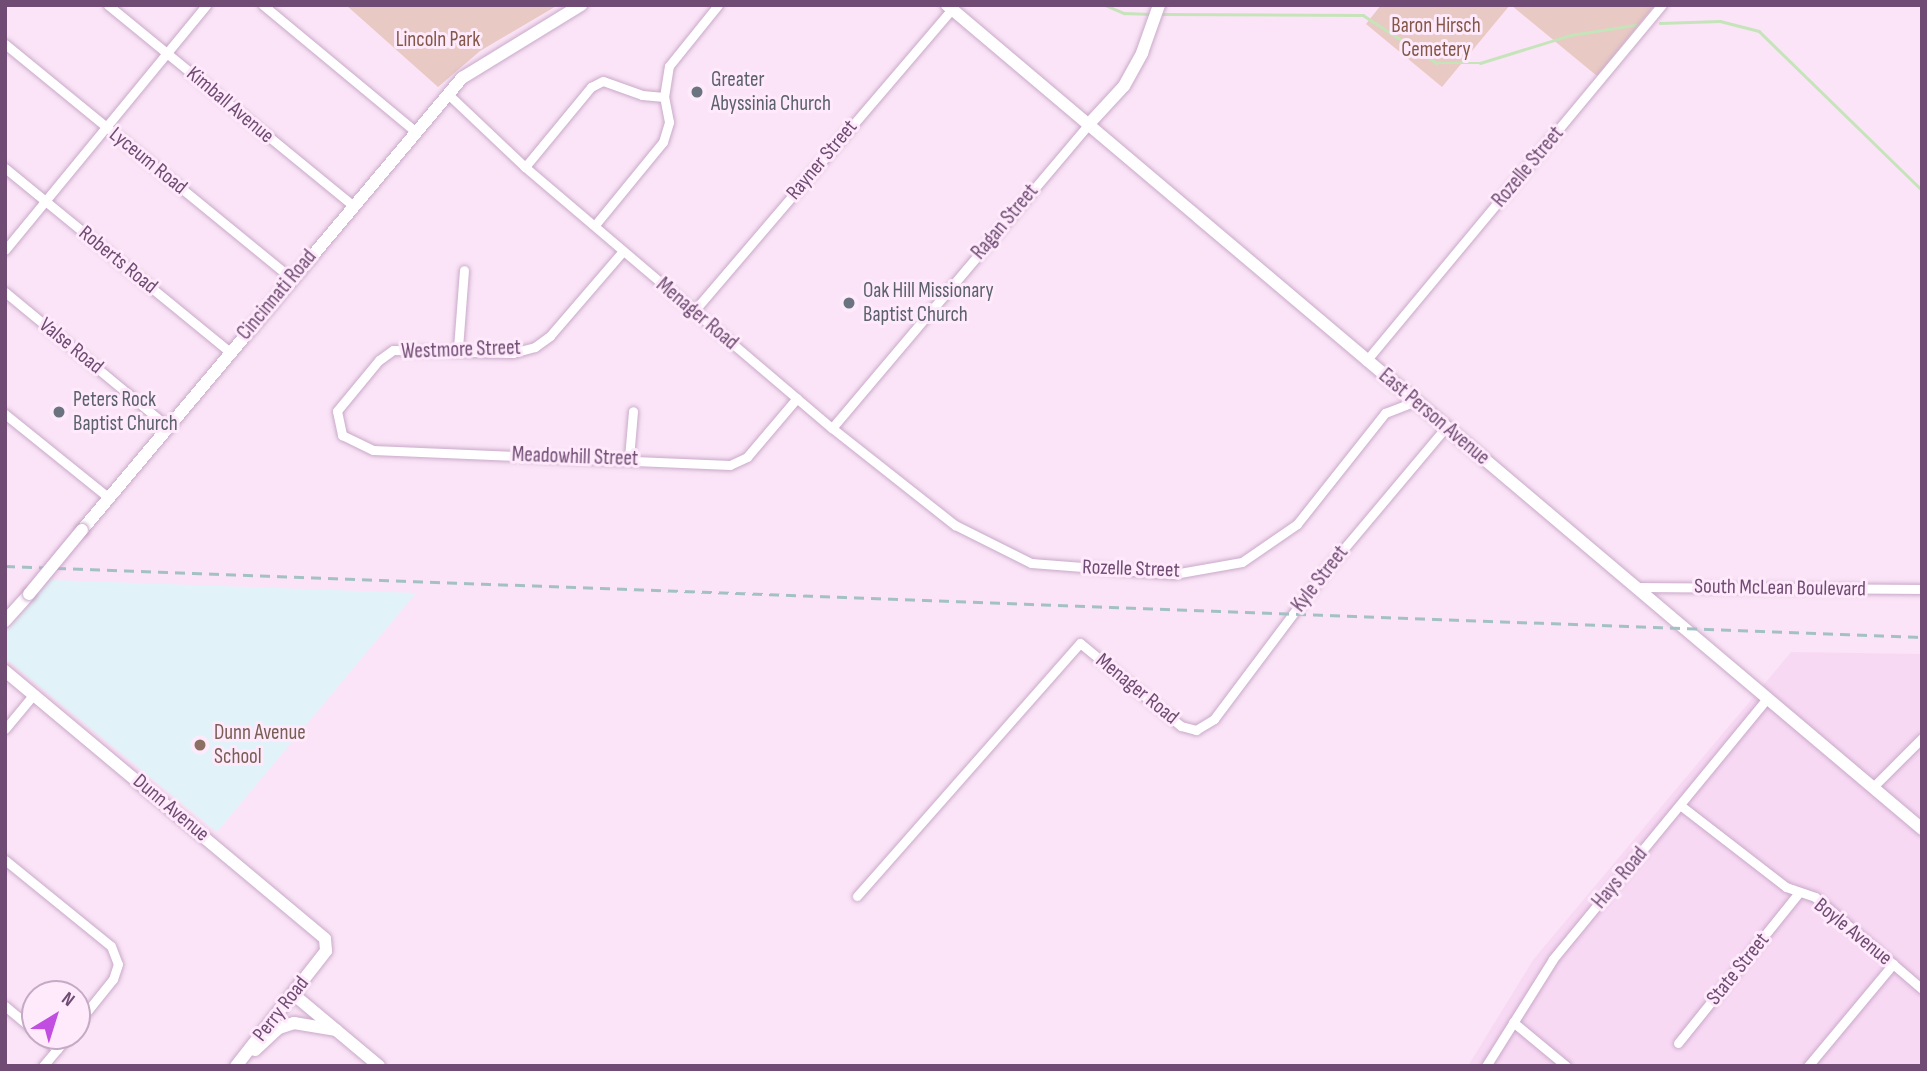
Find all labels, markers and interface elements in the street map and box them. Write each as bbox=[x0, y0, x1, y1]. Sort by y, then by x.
park label: Baron Hirsch Cemetery bbox=[1391, 13, 1481, 63]
park label: Lincoln Park bbox=[396, 27, 480, 53]
street label: Kimball Avenue bbox=[181, 61, 279, 149]
place label: Greater Abyssinia Church bbox=[711, 67, 831, 117]
marker: Greater Abyssinia Church bbox=[689, 84, 705, 100]
street label: Rayner Street bbox=[781, 115, 863, 205]
street label: Lyceum Road bbox=[104, 122, 192, 200]
street label: Rozelle Street bbox=[1487, 122, 1569, 212]
street label: Ragan Street bbox=[966, 179, 1044, 265]
street label: Roberts Road bbox=[74, 221, 162, 299]
street label: Cincinnati Road bbox=[232, 245, 322, 345]
street label: Menager Road bbox=[651, 273, 743, 355]
place label: Oak Hill Missionary Baptist Church bbox=[863, 278, 994, 328]
marker: Oak Hill Missionary Baptist Church bbox=[841, 295, 857, 311]
street label: Valse Road bbox=[34, 313, 108, 379]
street label: Westmore Street bbox=[401, 335, 521, 365]
street label: East Person Avenue bbox=[1374, 363, 1494, 471]
place label: Peters Rock Baptist Church bbox=[73, 387, 178, 437]
marker: Peters Rock Baptist Church bbox=[51, 404, 67, 420]
street label: Meadowhill Street bbox=[511, 442, 639, 472]
street label: Kyle Street bbox=[1286, 541, 1354, 617]
street label: Rozelle Street bbox=[1082, 555, 1180, 583]
street label: South McLean Boulevard bbox=[1694, 574, 1866, 602]
street label: Menager Road bbox=[1091, 648, 1183, 730]
place label: Dunn Avenue School bbox=[214, 720, 306, 770]
marker: Dunn Avenue School bbox=[192, 737, 208, 753]
street label: Dunn Avenue bbox=[128, 769, 214, 847]
street label: Hays Road bbox=[1587, 842, 1653, 914]
street label: Boyle Avenue bbox=[1809, 893, 1897, 971]
street label: State Street bbox=[1701, 928, 1775, 1010]
street label: Perry Road bbox=[248, 971, 314, 1047]
north arrow bbox=[21, 980, 91, 1050]
text: N bbox=[57, 987, 79, 1012]

